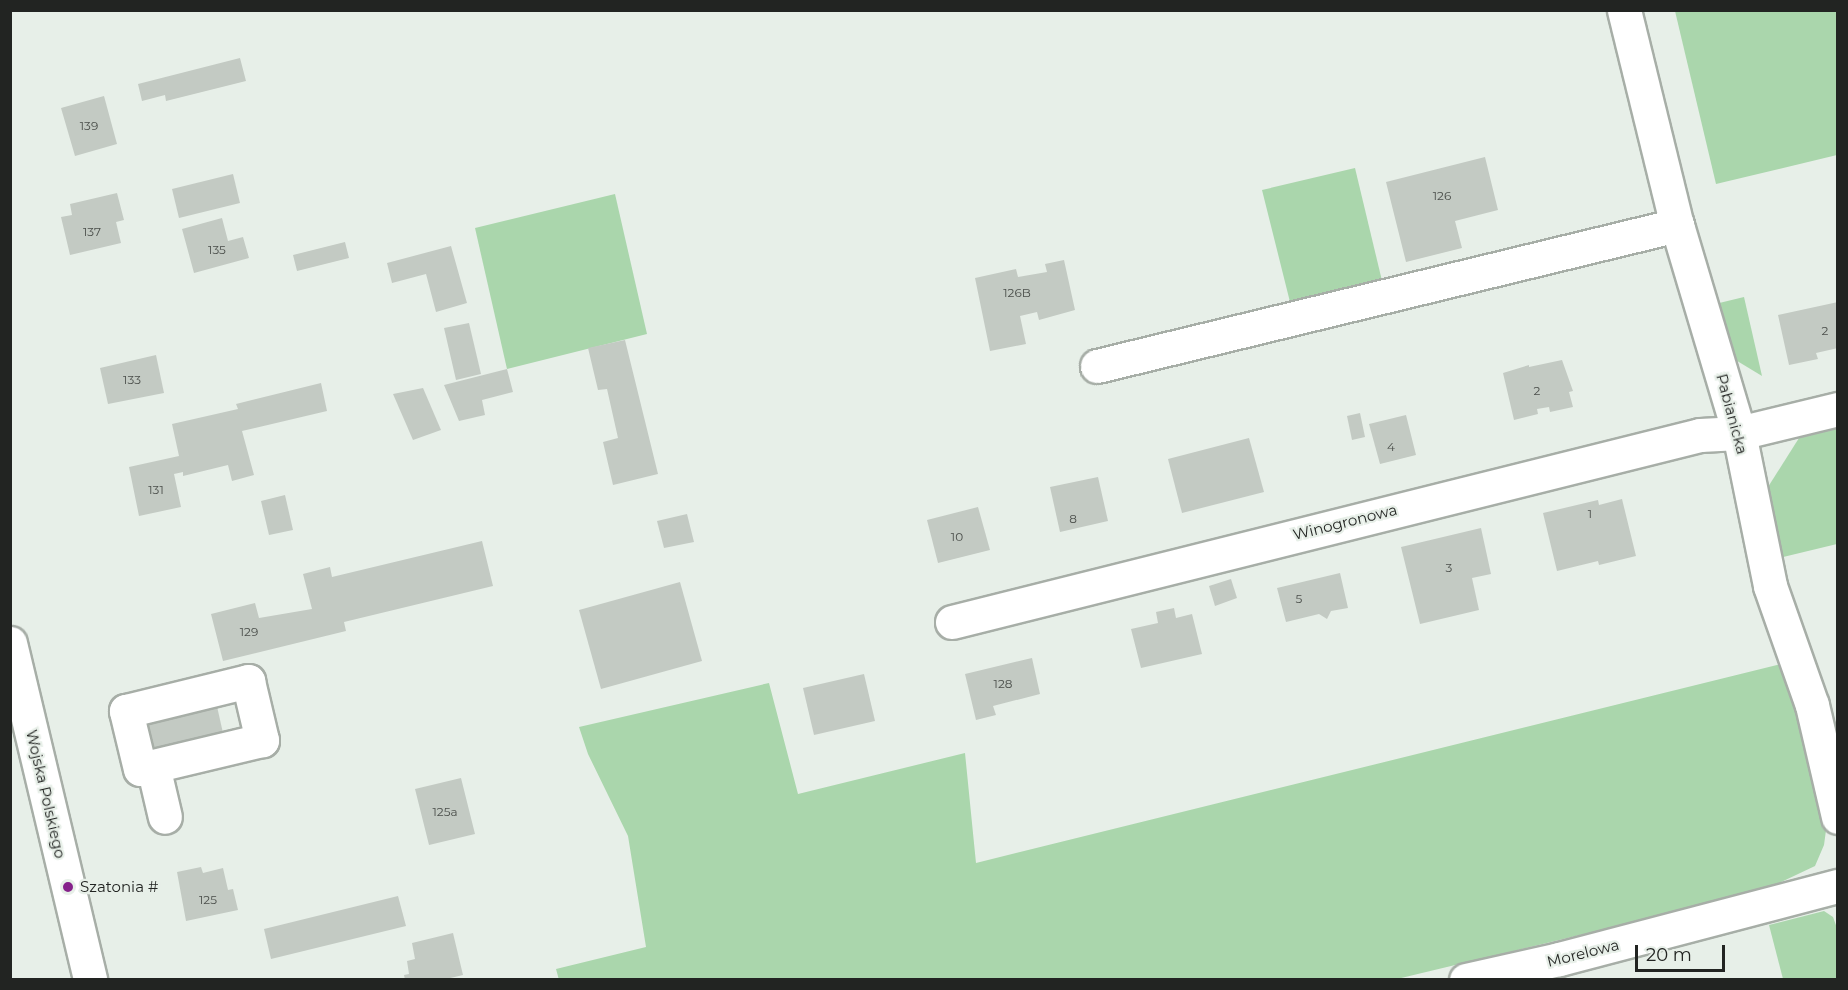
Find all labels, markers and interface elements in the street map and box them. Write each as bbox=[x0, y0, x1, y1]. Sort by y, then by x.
house number: 139 bbox=[80, 119, 98, 133]
house number: 126 bbox=[1433, 189, 1451, 203]
house number: 137 bbox=[83, 225, 101, 239]
house number: 135 bbox=[208, 243, 226, 257]
house number: 126B bbox=[1003, 286, 1031, 300]
house number: 2 bbox=[1822, 324, 1828, 338]
street label: Pabianicka bbox=[1713, 372, 1751, 456]
house number: 133 bbox=[123, 373, 141, 387]
house number: 2 bbox=[1534, 384, 1540, 398]
house number: 4 bbox=[1387, 440, 1395, 454]
house number: 131 bbox=[148, 483, 164, 497]
street label: Winogronowa bbox=[1291, 500, 1399, 544]
house number: 1 bbox=[1588, 507, 1592, 521]
house number: 8 bbox=[1069, 512, 1077, 526]
house number: 10 bbox=[951, 530, 963, 544]
house number: 3 bbox=[1446, 561, 1452, 575]
house number: 5 bbox=[1296, 592, 1302, 606]
house number: 129 bbox=[240, 625, 258, 639]
house number: 128 bbox=[994, 677, 1012, 691]
street label: Wojska Polskiego bbox=[22, 728, 70, 860]
house number: 125a bbox=[432, 805, 458, 819]
place label: Szatonia # bbox=[80, 878, 158, 896]
marker: Szatonia # bbox=[61, 880, 75, 894]
house number: 125 bbox=[199, 893, 217, 907]
scale bar bbox=[1638, 933, 1728, 971]
street label: Morelowa bbox=[1545, 935, 1621, 971]
text: 20 m bbox=[1646, 944, 1692, 966]

